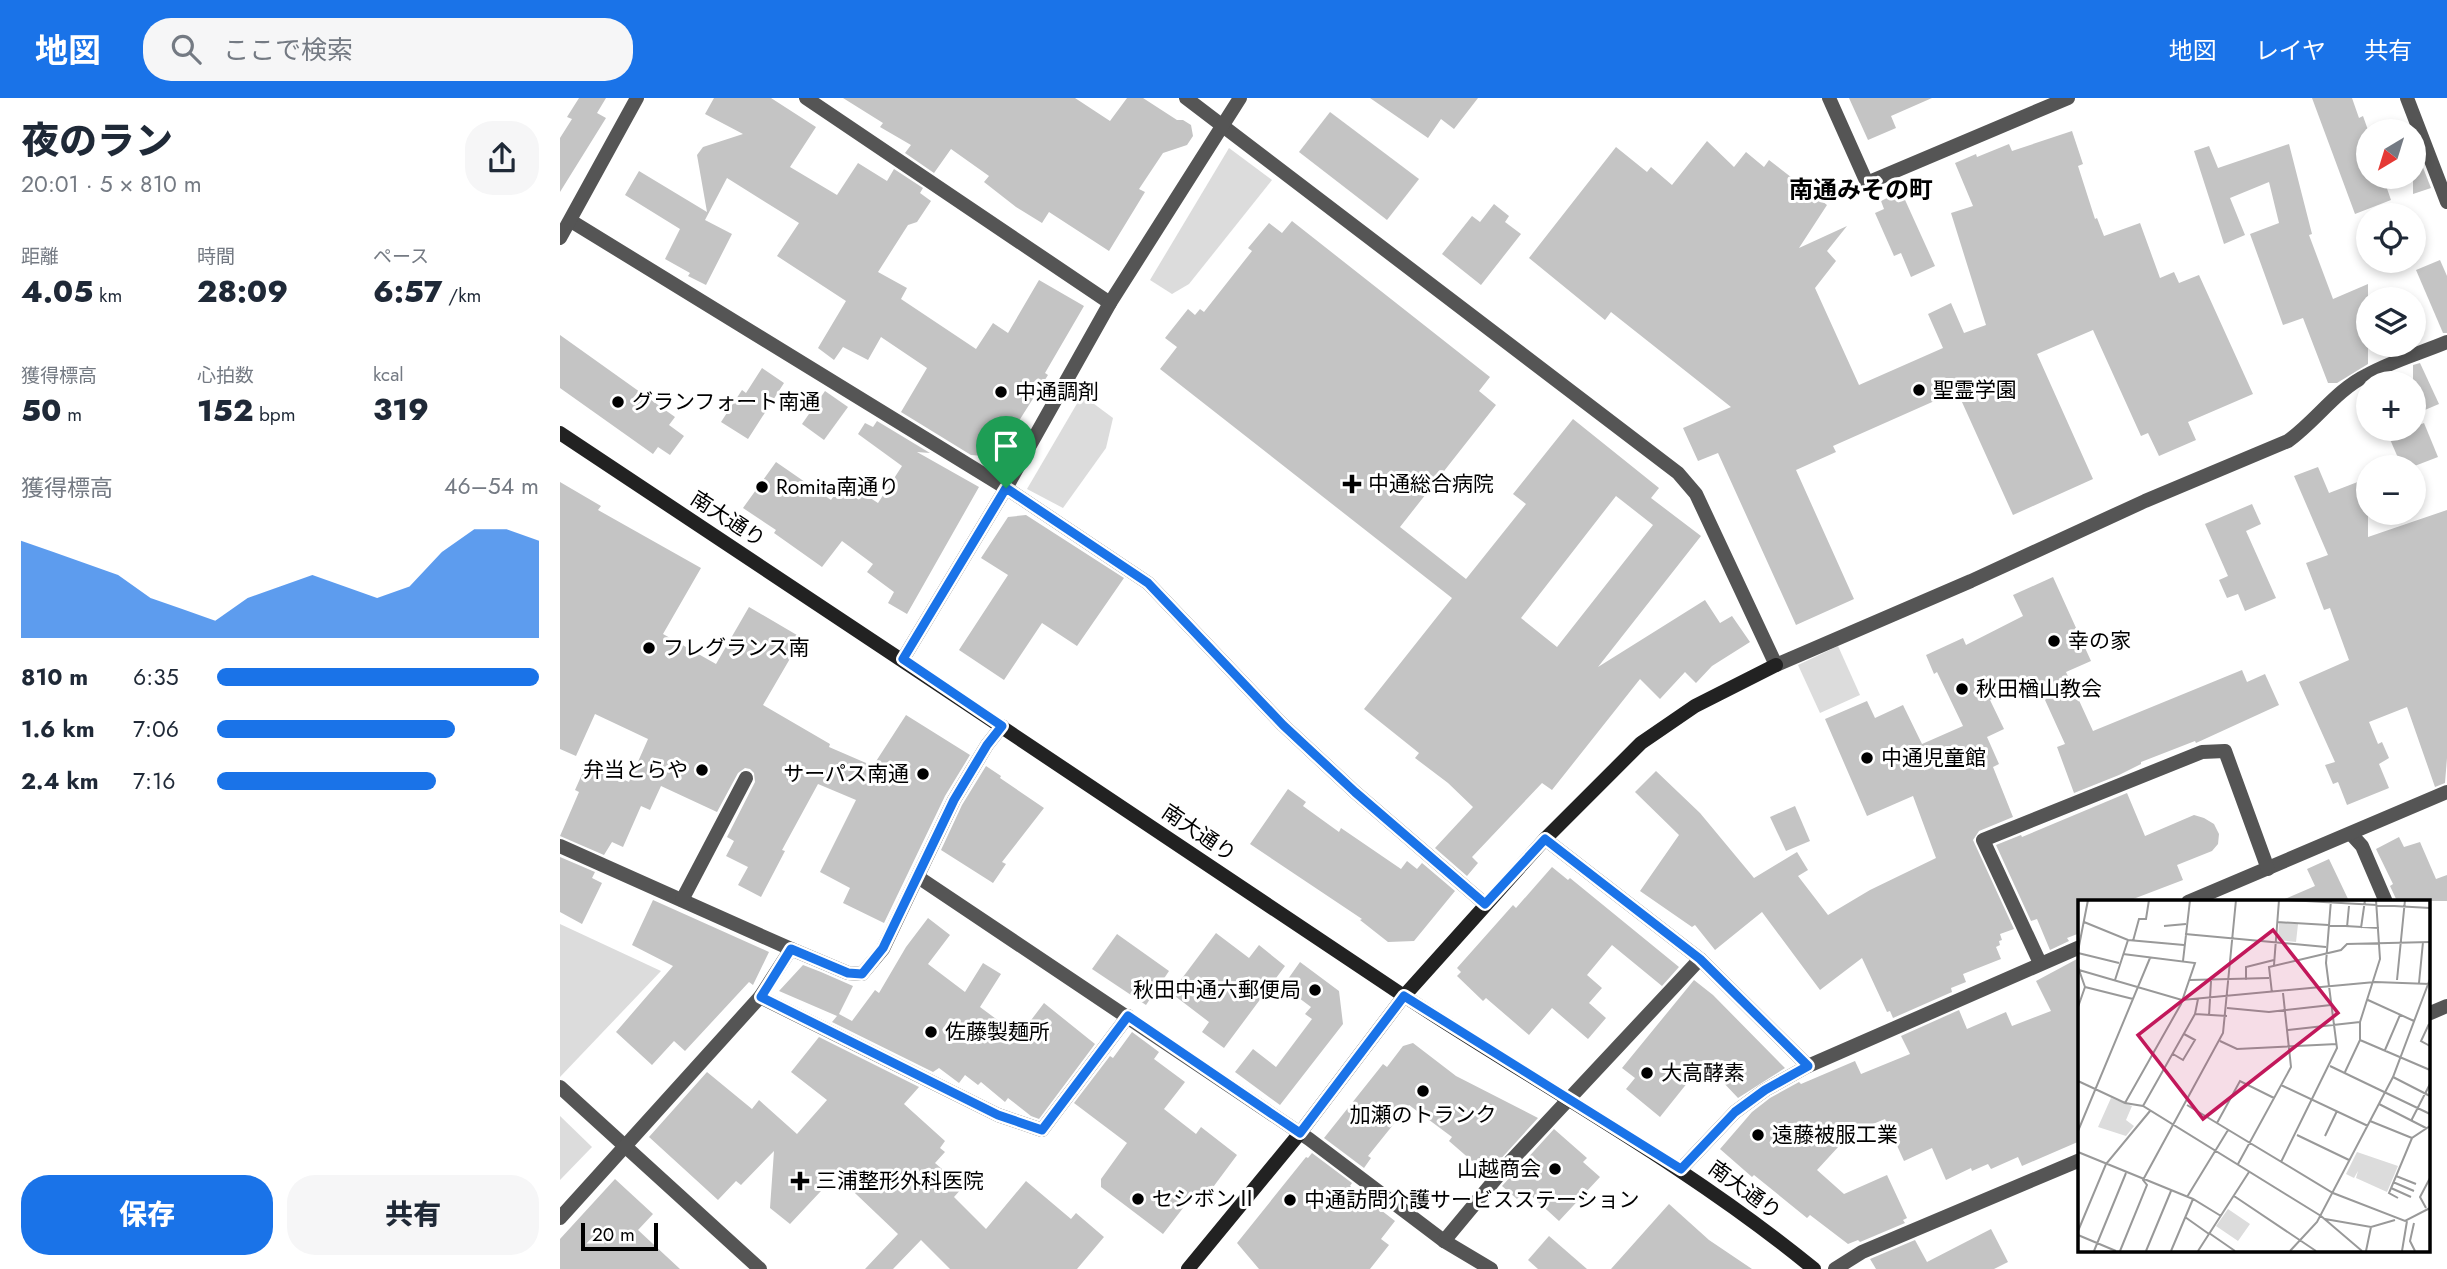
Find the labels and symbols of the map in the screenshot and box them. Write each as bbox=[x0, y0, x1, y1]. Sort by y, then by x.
north arrow bbox=[2356, 119, 2426, 189]
district label: 南通みその町 bbox=[1789, 172, 1933, 207]
place label: 聖霊学園 bbox=[1933, 375, 2017, 405]
place label: 中通調剤 bbox=[1015, 377, 1099, 407]
marker: 聖霊学園 bbox=[1911, 382, 1927, 398]
marker: 中通調剤 bbox=[993, 384, 1009, 400]
place label: グランフォート南通 bbox=[632, 387, 820, 417]
marker: グランフォート南通 bbox=[610, 394, 626, 410]
pin bbox=[976, 416, 1036, 488]
place label: 中通総合病院 bbox=[1368, 469, 1494, 499]
place label: Romita南通り bbox=[776, 472, 899, 502]
marker: 中通総合病院 bbox=[1342, 474, 1362, 494]
marker: Romita南通り bbox=[754, 479, 770, 495]
street label: 南大通り bbox=[685, 484, 771, 554]
place label: 幸の家 bbox=[2068, 626, 2131, 656]
place label: フレグランス南 bbox=[663, 633, 810, 663]
marker: 幸の家 bbox=[2046, 633, 2062, 649]
marker: フレグランス南 bbox=[641, 640, 657, 656]
place label: 秋田楢山教会 bbox=[1976, 674, 2102, 704]
marker: 秋田楢山教会 bbox=[1954, 681, 1970, 697]
place label: 中通児童館 bbox=[1881, 743, 1986, 773]
marker: 中通児童館 bbox=[1859, 750, 1875, 766]
place label: 弁当とらや bbox=[583, 755, 688, 785]
place label: サーパス南通 bbox=[783, 759, 909, 789]
marker: 弁当とらや bbox=[694, 762, 710, 778]
marker: サーパス南通 bbox=[915, 766, 931, 782]
street label: 南大通り bbox=[1156, 797, 1242, 869]
inset map bbox=[2078, 900, 2430, 1252]
place label: 秋田中通六郵便局 bbox=[1133, 975, 1301, 1005]
marker: 秋田中通六郵便局 bbox=[1307, 982, 1323, 998]
place label: 佐藤製麺所 bbox=[945, 1017, 1050, 1047]
marker: 佐藤製麺所 bbox=[923, 1024, 939, 1040]
place label: 大高酵素 bbox=[1661, 1058, 1745, 1088]
marker: 大高酵素 bbox=[1639, 1065, 1655, 1081]
marker: 加瀬のトランク bbox=[1415, 1083, 1431, 1099]
place label: 加瀬のトランク bbox=[1350, 1100, 1497, 1130]
place label: 遠藤被服工業 bbox=[1772, 1120, 1898, 1150]
marker: 遠藤被服工業 bbox=[1750, 1127, 1766, 1143]
street label: 南大通り bbox=[1702, 1153, 1788, 1227]
place label: 山越商会 bbox=[1457, 1154, 1541, 1184]
marker: 山越商会 bbox=[1547, 1161, 1563, 1177]
place label: 三浦整形外科医院 bbox=[816, 1166, 984, 1196]
marker: 三浦整形外科医院 bbox=[790, 1171, 810, 1191]
place label: セシボンⅡ bbox=[1152, 1184, 1257, 1214]
place label: 中通訪問介護サービスステーション bbox=[1304, 1185, 1640, 1215]
marker: セシボンⅡ bbox=[1130, 1191, 1146, 1207]
marker: 中通訪問介護サービスステーション bbox=[1282, 1192, 1298, 1208]
scale bar bbox=[581, 1220, 658, 1252]

